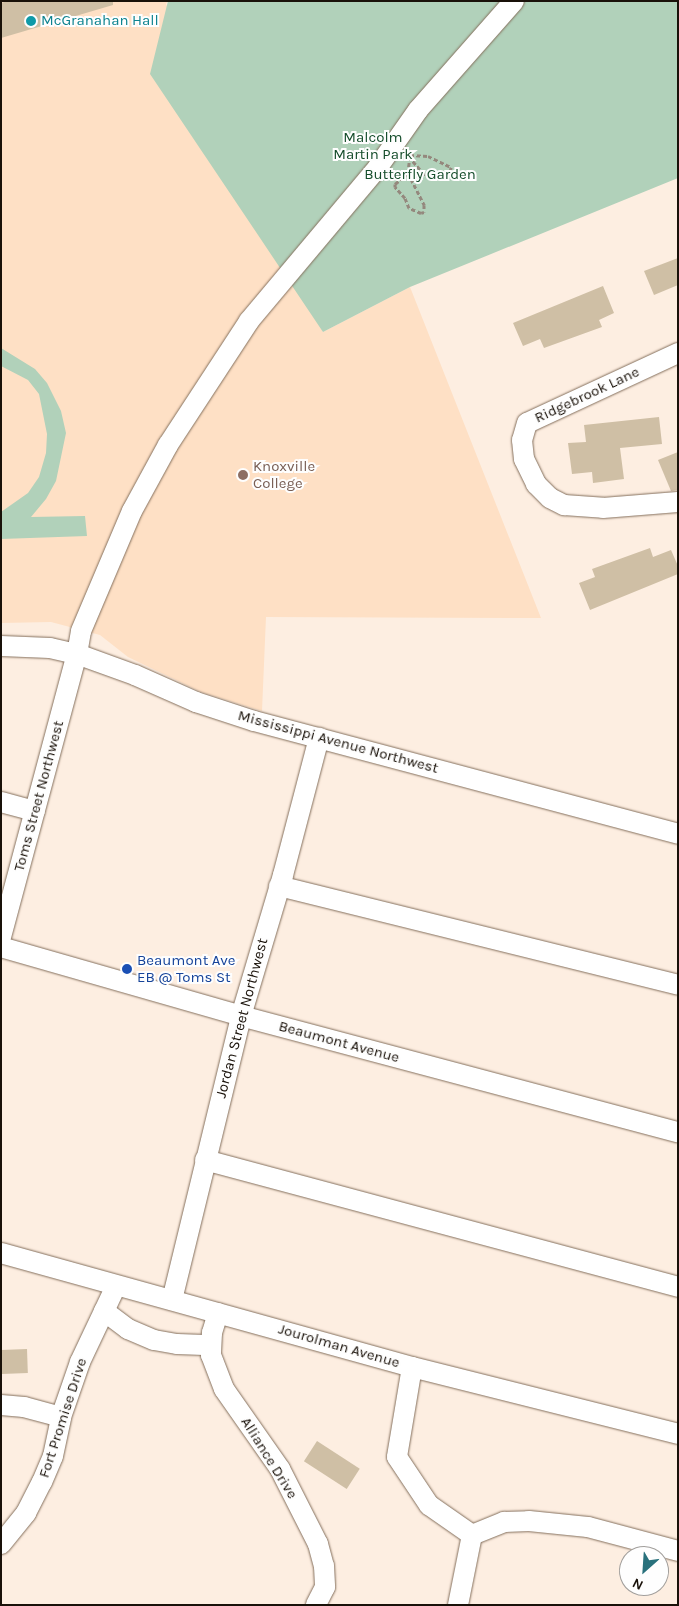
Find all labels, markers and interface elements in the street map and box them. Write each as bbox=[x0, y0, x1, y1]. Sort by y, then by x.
place label: McGranahan Hall bbox=[41, 12, 159, 30]
marker: McGranahan Hall bbox=[25, 15, 37, 27]
park label: Malcolm Martin Park bbox=[333, 128, 413, 163]
park label: Butterfly Garden bbox=[364, 166, 476, 184]
street label: Ridgebrook Lane bbox=[532, 363, 642, 427]
place label: Knoxville College bbox=[253, 457, 315, 492]
marker: Knoxville College bbox=[237, 469, 249, 481]
street label: Mississippi Avenue Northwest bbox=[236, 707, 440, 777]
street label: Toms Street Northwest bbox=[10, 719, 68, 873]
street label: Jordan Street Northwest bbox=[212, 936, 272, 1100]
place label: Beaumont Ave EB @ Toms St bbox=[137, 951, 235, 986]
marker: Beaumont Ave EB @ Toms St bbox=[121, 963, 133, 975]
street label: Beaumont Avenue bbox=[277, 1017, 401, 1067]
street label: Jourolman Avenue bbox=[276, 1320, 402, 1372]
street label: Fort Promise Drive bbox=[35, 1356, 91, 1480]
street label: Alliance Drive bbox=[237, 1414, 301, 1502]
north arrow bbox=[619, 1546, 669, 1596]
text: N bbox=[629, 1574, 646, 1594]

